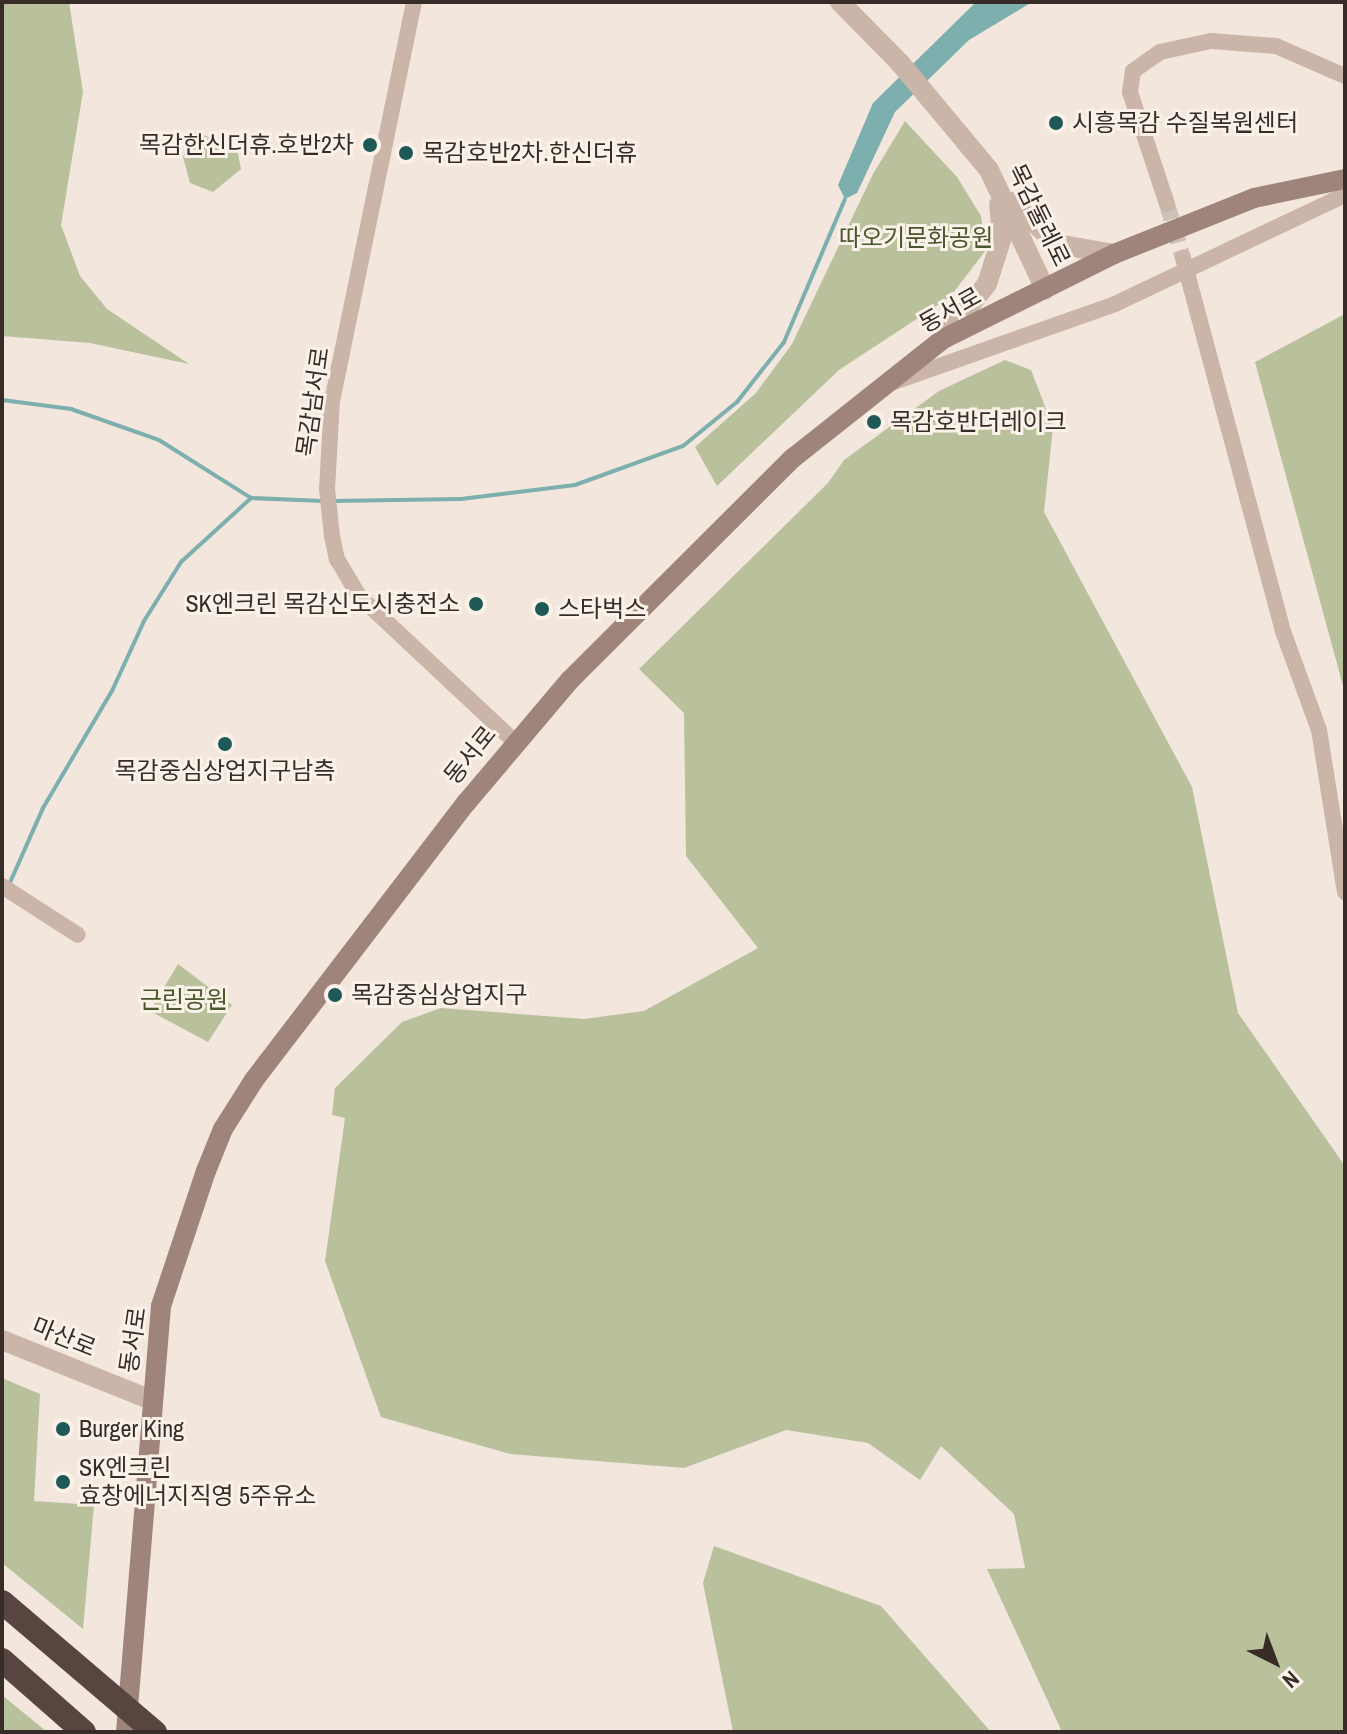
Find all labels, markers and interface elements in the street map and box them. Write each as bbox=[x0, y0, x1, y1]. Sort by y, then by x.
place label: 시흥목감 수질복원센터 bbox=[1072, 109, 1298, 137]
marker: 시흥목감 수질복원센터 bbox=[1047, 114, 1065, 132]
place label: 목감한신더휴.호반2차 bbox=[139, 131, 354, 159]
marker: 목감한신더휴.호반2차 bbox=[361, 136, 379, 154]
place label: 목감호반2차.한신더휴 bbox=[422, 139, 637, 167]
marker: 목감호반2차.한신더휴 bbox=[397, 144, 415, 162]
street label: 목감둘레로 bbox=[1002, 159, 1076, 271]
park label: 따오기문화공원 bbox=[839, 224, 993, 252]
street label: 동서로 bbox=[914, 281, 986, 339]
street label: 목감남서로 bbox=[291, 345, 335, 459]
place label: 목감호반더레이크 bbox=[890, 408, 1067, 436]
marker: 목감호반더레이크 bbox=[865, 413, 883, 431]
place label: SK엔크린 목감신도시충전소 bbox=[185, 590, 460, 618]
marker: SK엔크린 목감신도시충전소 bbox=[467, 595, 485, 613]
place label: 스타벅스 bbox=[558, 595, 646, 623]
marker: 스타벅스 bbox=[533, 600, 551, 618]
street label: 동서로 bbox=[438, 720, 502, 790]
marker: 목감중심상업지구남측 bbox=[216, 735, 234, 753]
place label: 목감중심상업지구남측 bbox=[115, 757, 335, 785]
place label: 목감중심상업지구 bbox=[351, 981, 528, 1009]
park label: 근린공원 bbox=[140, 986, 228, 1014]
marker: 목감중심상업지구 bbox=[326, 986, 344, 1004]
street label: 동서로 bbox=[114, 1305, 152, 1375]
street label: 마산로 bbox=[28, 1311, 100, 1363]
place label: Burger King bbox=[79, 1415, 184, 1443]
marker: Burger King bbox=[54, 1420, 72, 1438]
place label: SK엔크린 효창에너지직영 5주유소 bbox=[79, 1454, 316, 1510]
marker: SK엔크린 효창에너지직영 5주유소 bbox=[54, 1473, 72, 1491]
north arrow bbox=[1235, 1622, 1315, 1702]
text: N bbox=[1276, 1664, 1306, 1695]

